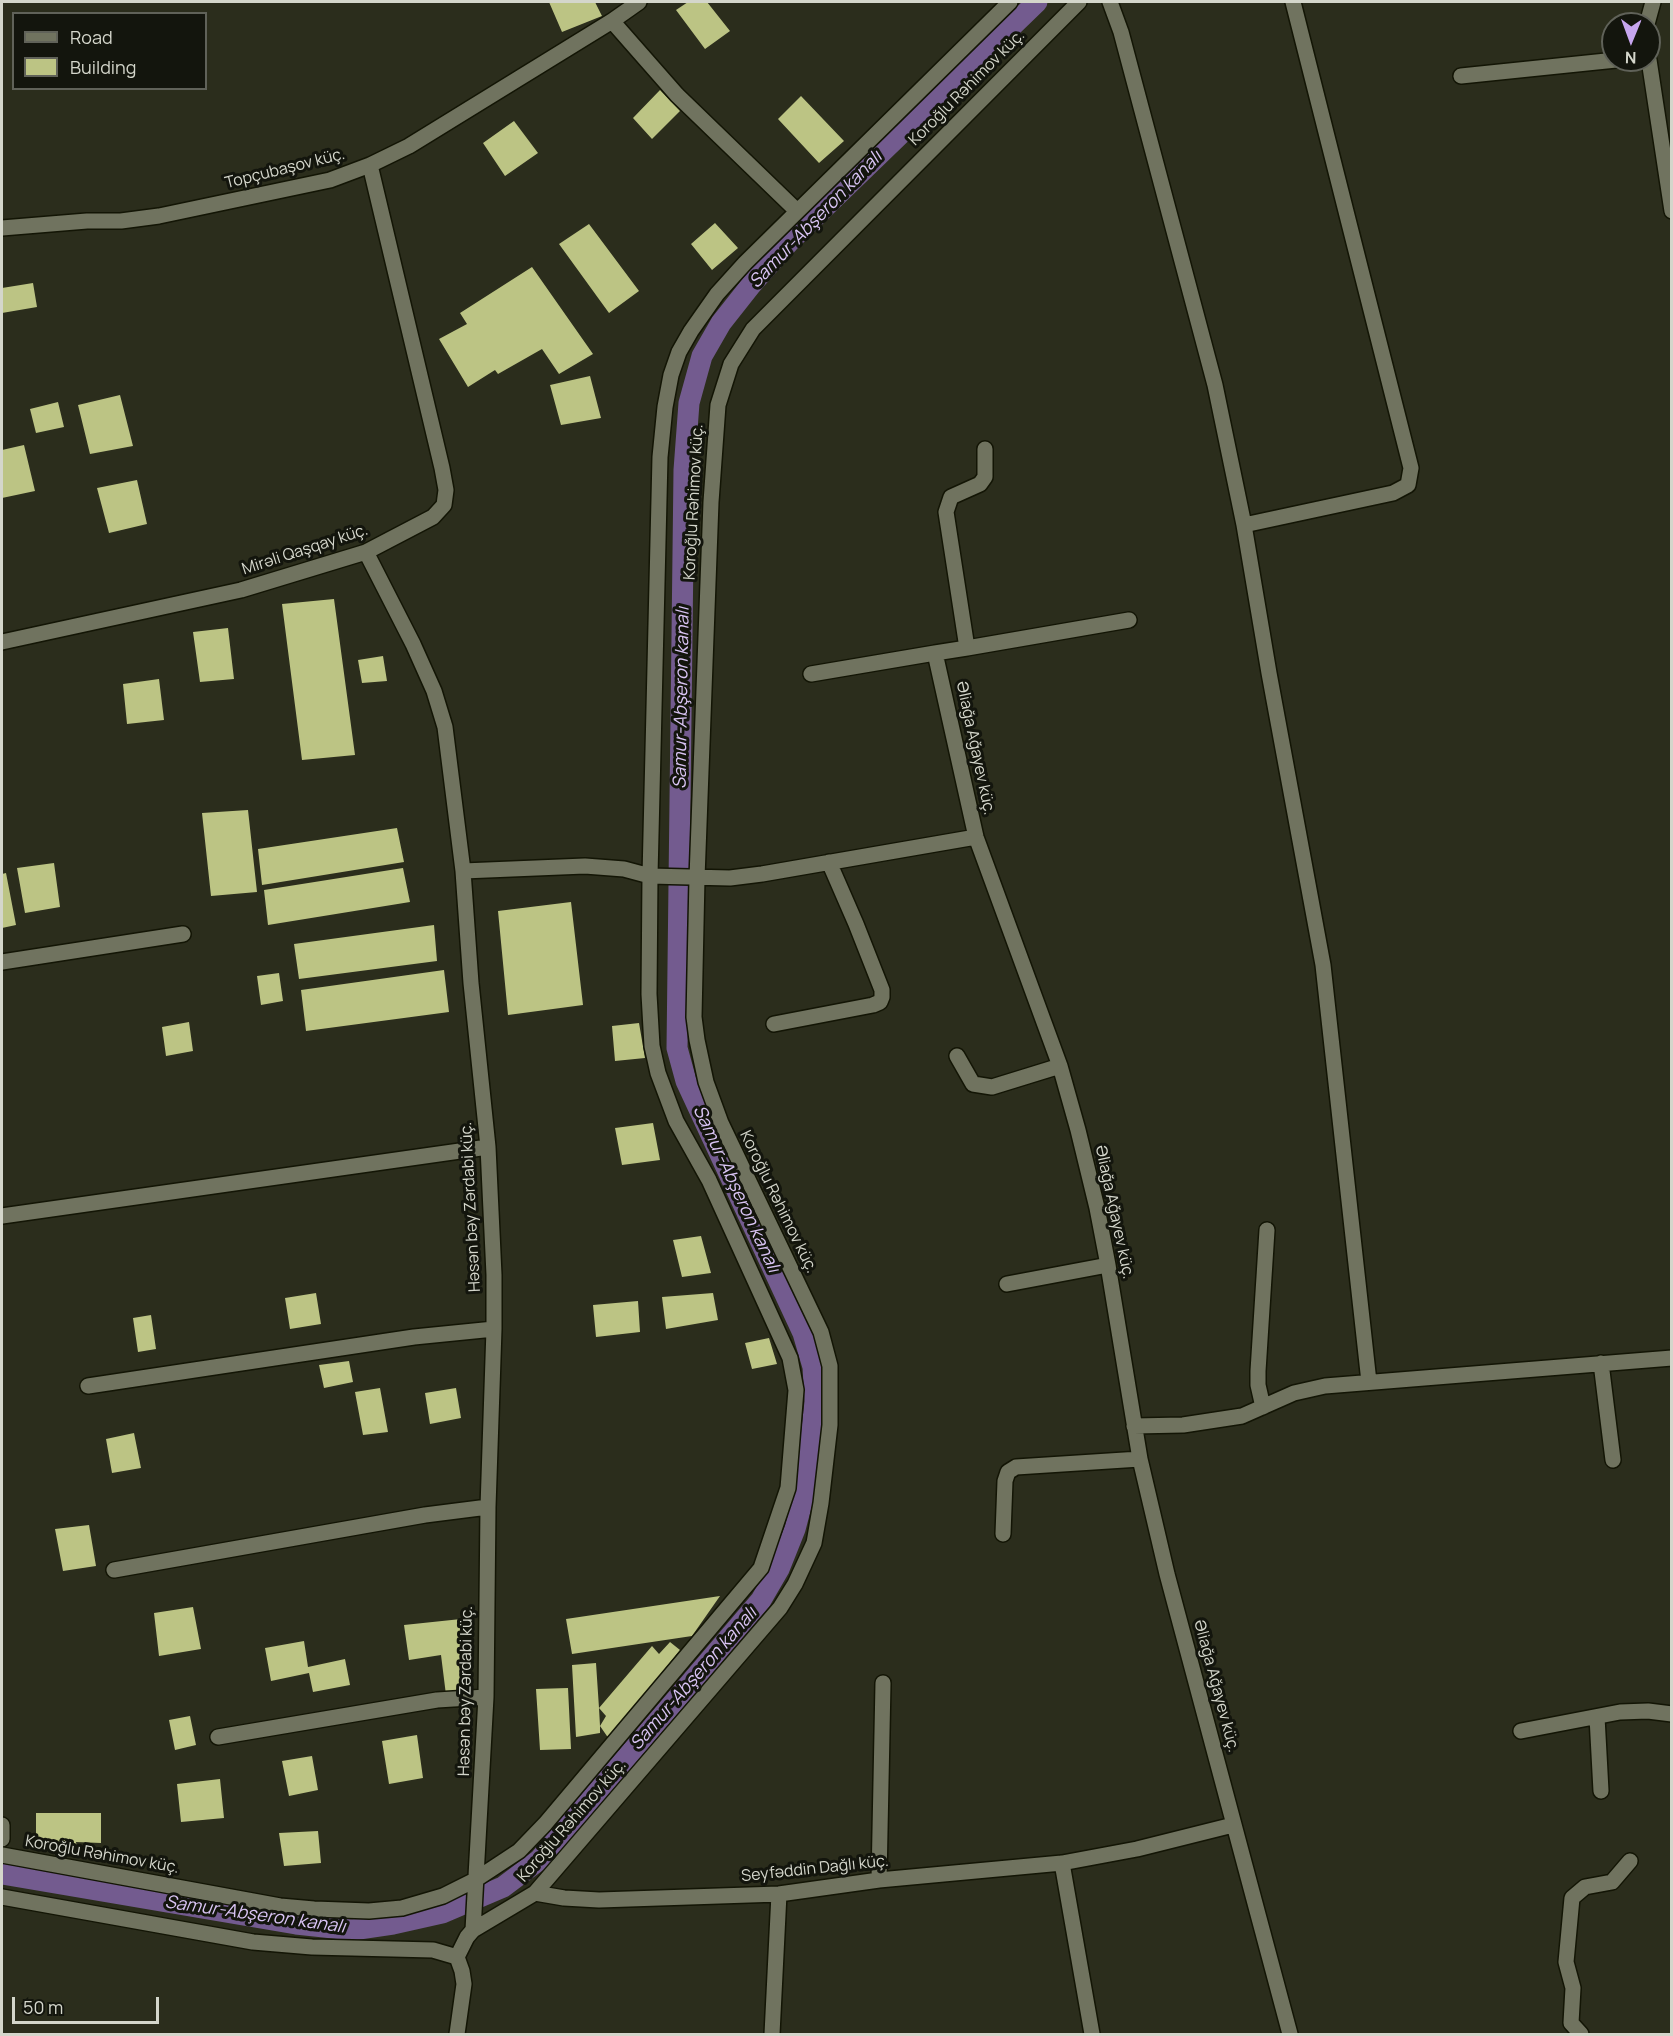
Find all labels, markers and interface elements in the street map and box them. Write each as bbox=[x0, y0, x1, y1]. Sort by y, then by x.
legend bbox=[12, 12, 207, 90]
north arrow bbox=[1601, 12, 1661, 72]
text: Road bbox=[70, 25, 113, 49]
street label: Koroğlu Rəhimov küç. bbox=[905, 26, 1029, 150]
text: N bbox=[1625, 47, 1637, 69]
text: Building bbox=[70, 55, 136, 79]
street label: Topçubaşov küç. bbox=[223, 145, 347, 193]
water label: Samur-Abşeron kanalı bbox=[745, 147, 887, 293]
street label: Koroğlu Rəhimov küç. bbox=[680, 424, 708, 580]
street label: Mirəli Qaşqay küç. bbox=[240, 521, 370, 579]
water label: Samur-Abşeron kanalı bbox=[670, 607, 694, 789]
street label: Əliağa Ağayev küç. bbox=[951, 679, 999, 817]
water label: Samur-Abşeron kanalı bbox=[688, 1102, 784, 1276]
street label: Həsən bəy Zərdabi küç. bbox=[457, 1121, 485, 1293]
street label: Koroğlu Rəhimov küç. bbox=[735, 1128, 821, 1276]
street label: Əliağa Ağayev küç. bbox=[1090, 1143, 1138, 1281]
water label: Samur-Abşeron kanalı bbox=[626, 1603, 762, 1755]
street label: Həsən bəy Zərdabi küç. bbox=[455, 1606, 477, 1776]
street label: Əliağa Ağayev küç. bbox=[1189, 1618, 1243, 1754]
street label: Koroğlu Rəhimov küç. bbox=[514, 1756, 630, 1886]
street label: Koroğlu Rəhimov küç. bbox=[24, 1832, 180, 1878]
street label: Seyfəddin Dağlı küç. bbox=[740, 1852, 890, 1886]
water label: Samur-Abşeron kanalı bbox=[163, 1892, 347, 1938]
scale bar bbox=[15, 1985, 162, 2023]
text: 50 m bbox=[23, 1995, 63, 2019]

